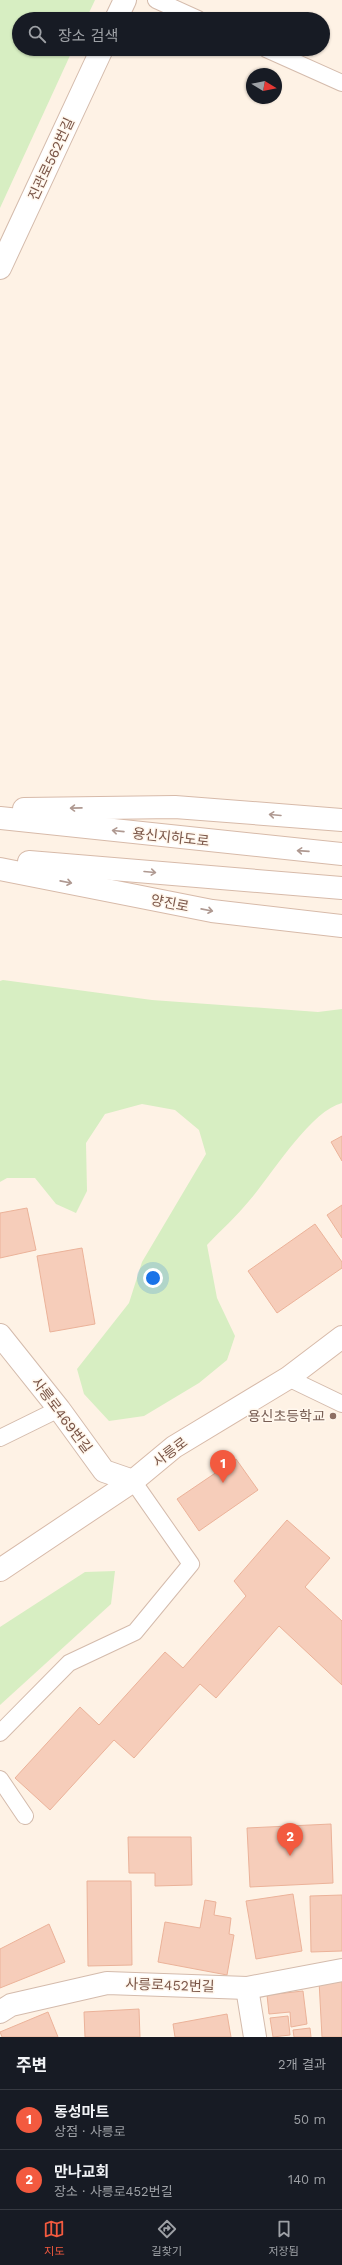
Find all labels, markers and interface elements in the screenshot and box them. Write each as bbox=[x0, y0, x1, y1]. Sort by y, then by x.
search box bbox=[12, 12, 330, 56]
icon: search bbox=[26, 23, 48, 45]
text: 장소 검색 bbox=[58, 27, 118, 45]
north arrow bbox=[246, 68, 282, 104]
street label: 진관로562번길 bbox=[25, 115, 77, 203]
one-way arrow bbox=[70, 804, 83, 812]
one-way arrow bbox=[269, 812, 282, 819]
street label: 용신지하도로 bbox=[132, 825, 210, 849]
one-way arrow bbox=[112, 827, 125, 835]
one-way arrow bbox=[297, 847, 310, 854]
one-way arrow bbox=[143, 869, 156, 876]
one-way arrow bbox=[59, 878, 72, 886]
street label: 양진로 bbox=[150, 891, 191, 915]
one-way arrow bbox=[200, 906, 213, 914]
your location bbox=[143, 1268, 163, 1288]
street label: 사릉로469번길 bbox=[28, 1374, 96, 1456]
place label: 용신초등학교 bbox=[248, 1408, 325, 1424]
marker: 용신초등학교 bbox=[328, 1411, 338, 1421]
street label: 사릉로 bbox=[150, 1434, 190, 1470]
pin: 1 bbox=[210, 1450, 236, 1483]
pin: 2 bbox=[277, 1823, 303, 1856]
street label: 사릉로452번길 bbox=[125, 1975, 215, 1995]
text: 주변 bbox=[16, 2055, 47, 2075]
text: 2개 결과 bbox=[278, 2057, 326, 2072]
text: 동성마트 bbox=[54, 2103, 109, 2121]
text: 1 bbox=[26, 2112, 32, 2127]
text: 50 m bbox=[294, 2112, 326, 2127]
text: 상점 · 사릉로 bbox=[54, 2124, 126, 2139]
text: 만나교회 bbox=[54, 2163, 109, 2181]
text: 2 bbox=[25, 2172, 33, 2187]
text: 140 m bbox=[288, 2172, 326, 2187]
text: 장소 · 사릉로452번길 bbox=[54, 2184, 173, 2199]
tab: 지도 bbox=[43, 2218, 65, 2258]
tab: 길찾기 bbox=[152, 2218, 182, 2258]
tab: 저장됨 bbox=[268, 2218, 299, 2258]

